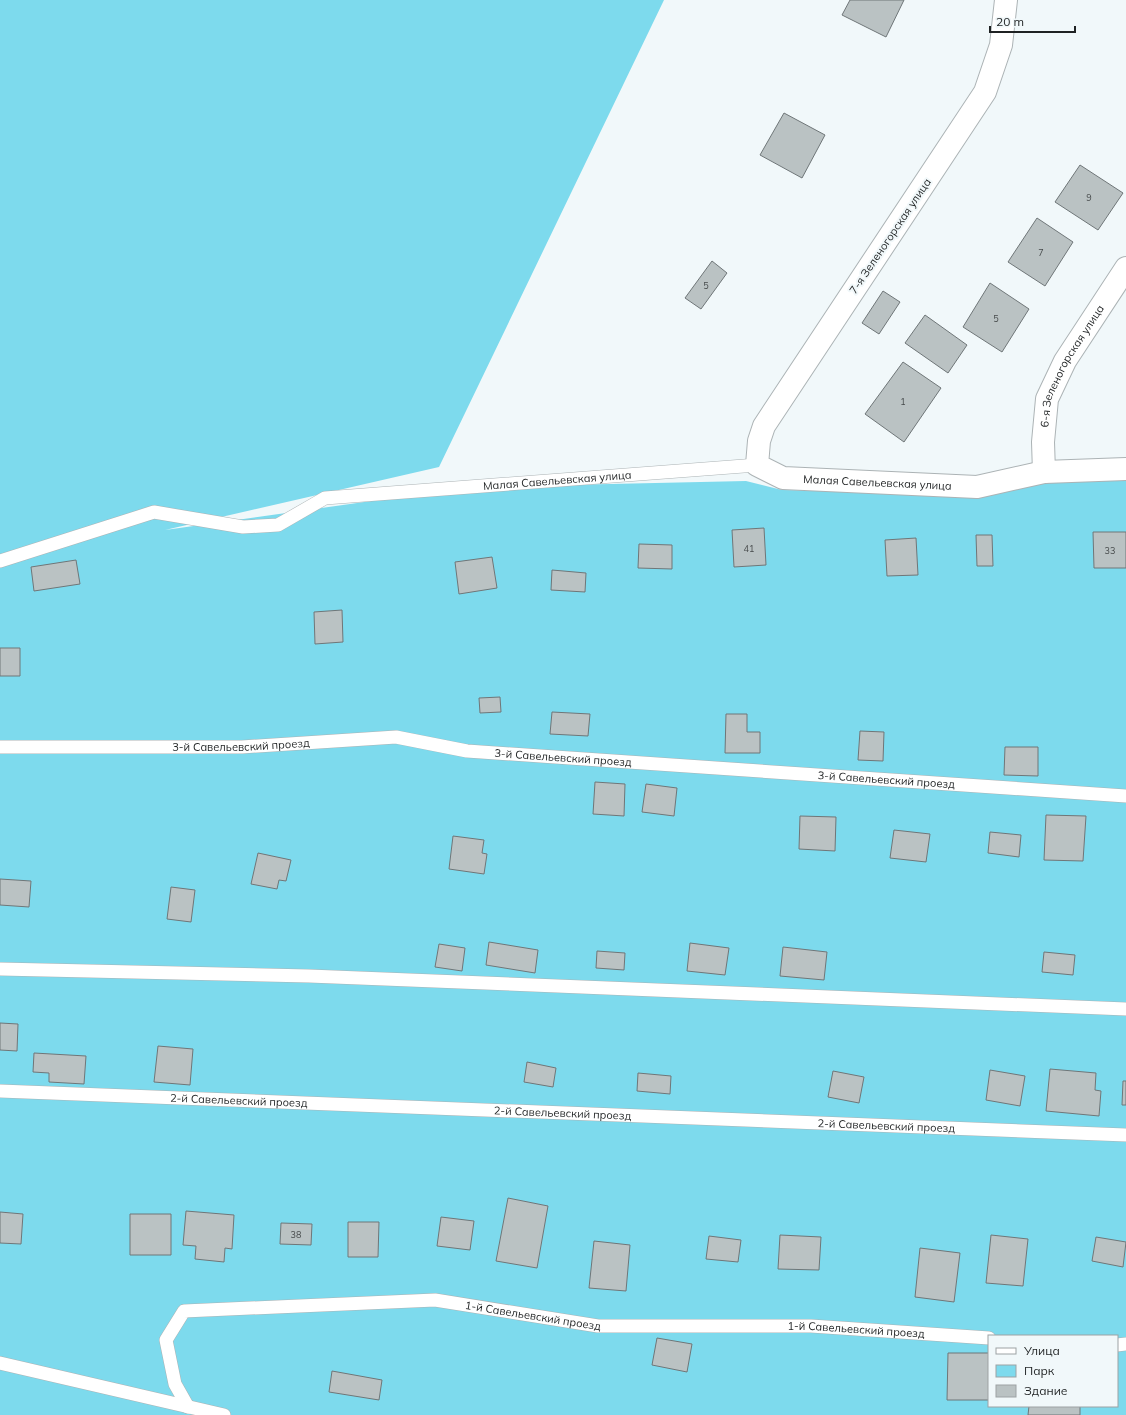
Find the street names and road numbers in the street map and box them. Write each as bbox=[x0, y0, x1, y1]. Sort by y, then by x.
street label: 7-я Зеленогорская улица bbox=[846, 176, 934, 296]
street label: 6-я Зеленогорская улица bbox=[1037, 302, 1107, 428]
street label: Малая Савельевская улица bbox=[483, 468, 632, 493]
street label: Малая Савельевская улица bbox=[803, 472, 952, 493]
street label: 3-й Савельевский проезд bbox=[172, 736, 310, 754]
street label: 3-й Савельевский проезд bbox=[494, 746, 632, 769]
street label: 3-й Савельевский проезд bbox=[817, 768, 956, 791]
street label: 2-й Савельевский проезд bbox=[170, 1091, 308, 1110]
street label: 2-й Савельевский проезд bbox=[494, 1103, 632, 1123]
street label: 2-й Савельевский проезд bbox=[817, 1116, 956, 1135]
street label: 1-й Савельевский проезд bbox=[464, 1298, 602, 1333]
street label: 1-й Савельевский проезд bbox=[787, 1319, 926, 1341]

